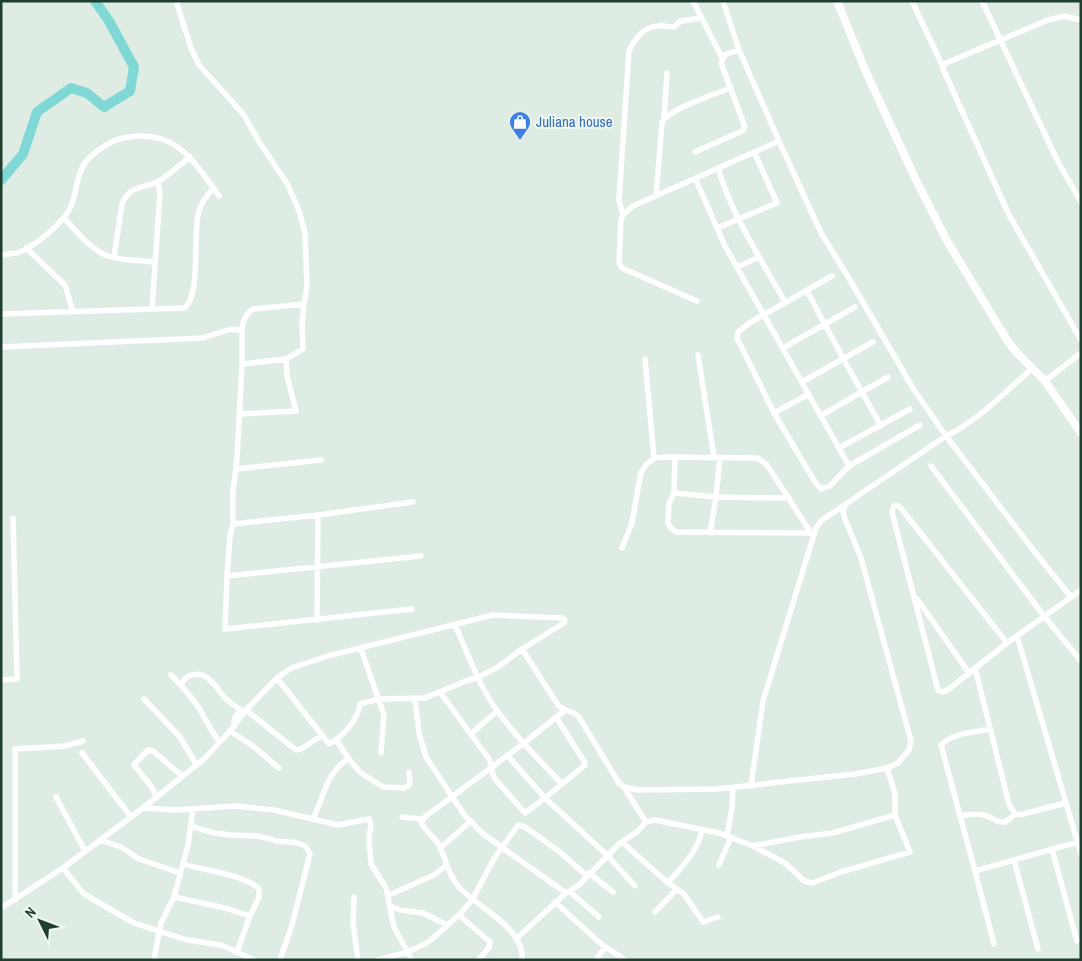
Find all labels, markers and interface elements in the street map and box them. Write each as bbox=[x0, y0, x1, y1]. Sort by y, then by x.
shop icon: Juliana house bbox=[508, 110, 532, 141]
place label: Juliana house bbox=[536, 111, 613, 132]
north arrow bbox=[15, 896, 65, 946]
text: N bbox=[21, 903, 40, 921]

